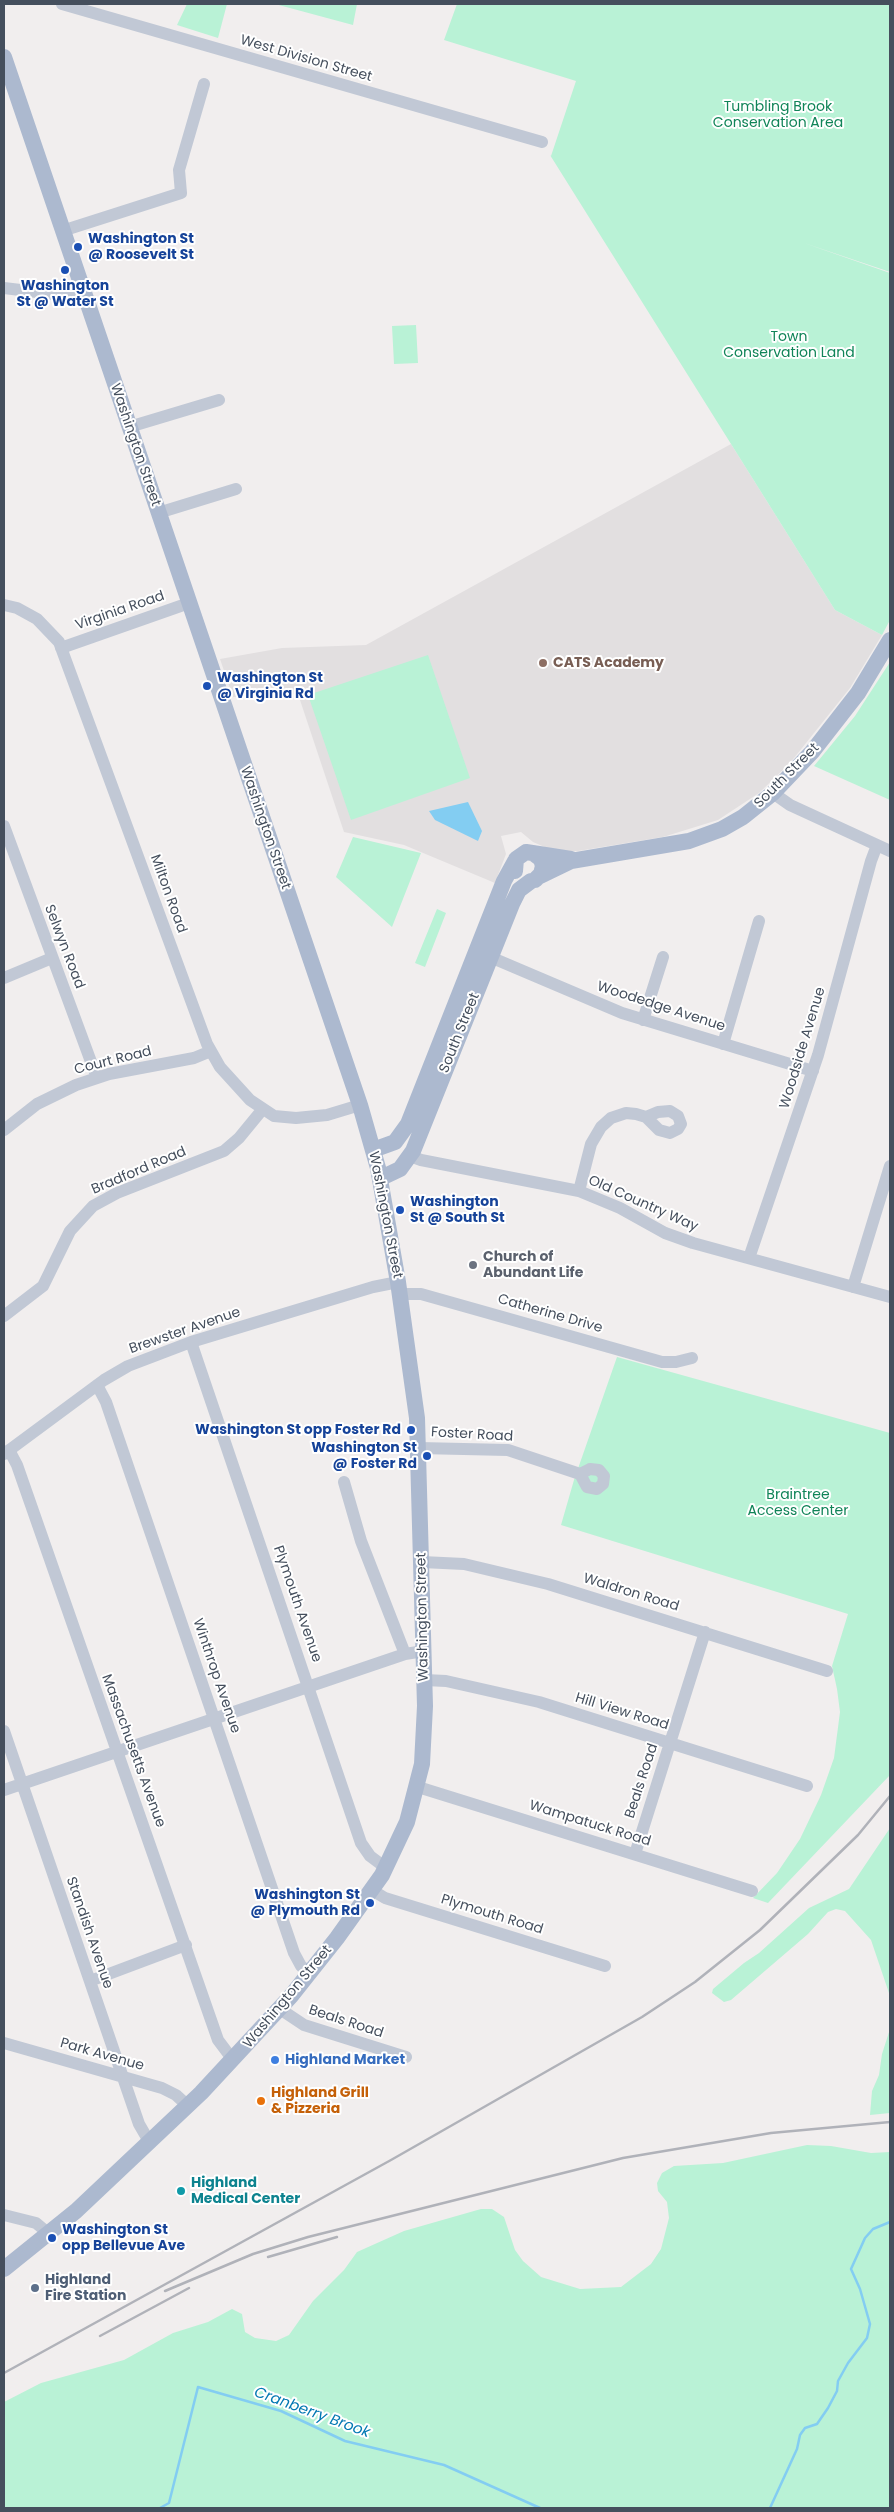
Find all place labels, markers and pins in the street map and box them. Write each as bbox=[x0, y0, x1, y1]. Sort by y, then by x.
place label: Washington St @ Roosevelt St bbox=[88, 231, 194, 264]
marker: Washington St @ Roosevelt St bbox=[72, 241, 84, 253]
marker: Washington St @ Water St bbox=[59, 264, 71, 276]
place label: Washington St @ Water St bbox=[16, 278, 114, 310]
place label: CATS Academy bbox=[553, 655, 664, 671]
marker: CATS Academy bbox=[537, 657, 549, 669]
place label: Washington St @ Virginia Rd bbox=[217, 670, 323, 702]
marker: Washington St @ Virginia Rd bbox=[201, 680, 213, 692]
place label: Washington St @ South St bbox=[410, 1194, 505, 1226]
marker: Washington St @ South St bbox=[394, 1204, 406, 1216]
place label: Church of Abundant Life bbox=[483, 1249, 583, 1282]
marker: Church of Abundant Life bbox=[467, 1259, 479, 1271]
place label: Washington St opp Foster Rd bbox=[195, 1422, 401, 1438]
marker: Washington St opp Foster Rd bbox=[405, 1424, 417, 1436]
place label: Washington St @ Foster Rd bbox=[311, 1440, 417, 1472]
marker: Washington St @ Foster Rd bbox=[421, 1450, 433, 1462]
place label: Washington St @ Plymouth Rd bbox=[250, 1887, 360, 1920]
marker: Washington St @ Plymouth Rd bbox=[364, 1897, 376, 1909]
place label: Highland Market bbox=[285, 2052, 405, 2068]
marker: Highland Market bbox=[269, 2054, 281, 2066]
place label: Highland Grill & Pizzeria bbox=[271, 2085, 369, 2118]
marker: Highland Grill & Pizzeria bbox=[255, 2095, 267, 2107]
place label: Highland Medical Center bbox=[191, 2175, 300, 2208]
marker: Highland Medical Center bbox=[175, 2185, 187, 2197]
place label: Washington St opp Bellevue Ave bbox=[62, 2222, 185, 2254]
marker: Washington St opp Bellevue Ave bbox=[46, 2232, 58, 2244]
place label: Highland Fire Station bbox=[45, 2272, 126, 2304]
marker: Highland Fire Station bbox=[29, 2282, 41, 2294]

